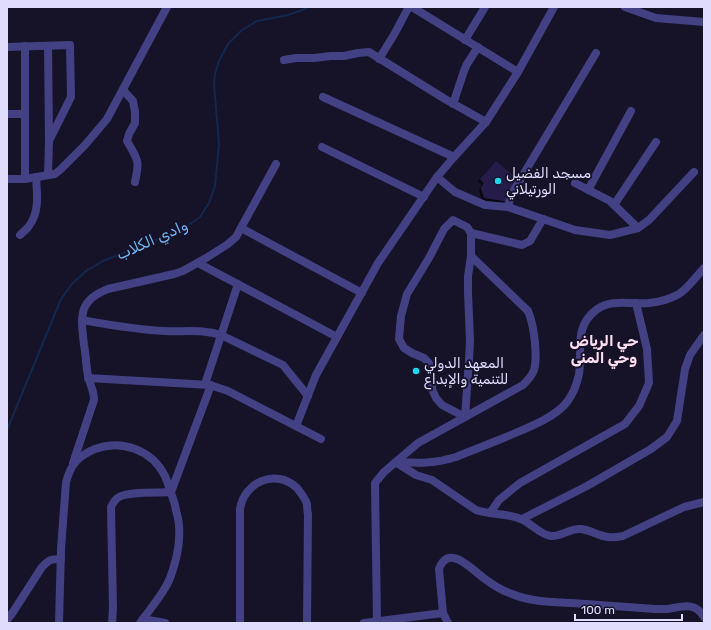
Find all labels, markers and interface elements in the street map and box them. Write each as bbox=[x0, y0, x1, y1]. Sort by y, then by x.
place label: مسجد الفضيل الورتيلاني bbox=[506, 165, 591, 200]
marker: مسجد الفضيل الورتيلاني bbox=[493, 176, 503, 186]
water label: وادي الكلاب bbox=[114, 216, 191, 265]
district label: حي الرياض وحي المنى bbox=[570, 332, 638, 370]
place label: المعهد الدولي للتنمية والإبداع bbox=[424, 355, 508, 390]
marker: المعهد الدولي للتنمية والإبداع bbox=[411, 366, 421, 376]
scale bar bbox=[575, 596, 682, 622]
text: 100 m bbox=[581, 603, 615, 617]

